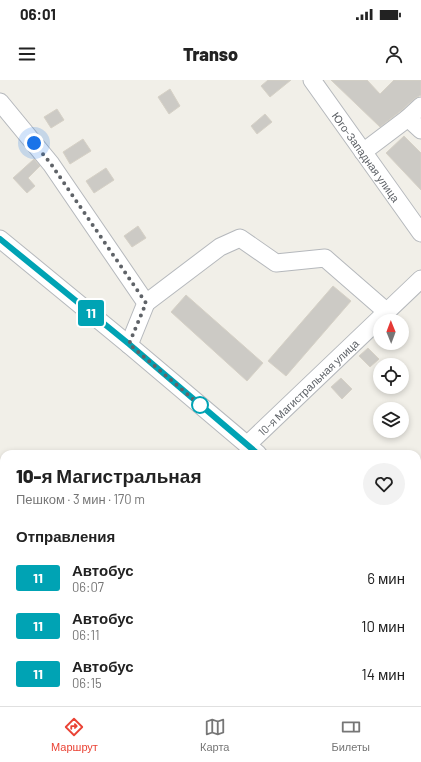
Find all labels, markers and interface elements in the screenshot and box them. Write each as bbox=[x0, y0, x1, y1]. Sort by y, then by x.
text: 06:01 bbox=[20, 5, 56, 23]
icon: menu bbox=[16, 43, 38, 65]
text: Transo bbox=[183, 43, 238, 65]
icon: person bbox=[383, 43, 405, 65]
street label: Юго-Западная улица bbox=[330, 109, 403, 205]
your location bbox=[24, 133, 44, 153]
line badge: 11 bbox=[73, 300, 109, 326]
text: 11 bbox=[86, 304, 96, 321]
north arrow bbox=[373, 314, 409, 350]
map controls bbox=[373, 314, 409, 438]
street label: 10-я Магистральная улица bbox=[255, 336, 361, 438]
button: locate bbox=[373, 358, 409, 394]
unlabelled marker bbox=[191, 396, 209, 414]
button: layers bbox=[373, 402, 409, 438]
button: heart bbox=[363, 463, 405, 505]
text: 10-я Магистральная bbox=[16, 464, 202, 487]
text: Пешком · 3 мин · 170 m bbox=[16, 491, 145, 507]
text: Отправления bbox=[16, 527, 115, 545]
text: Автобус bbox=[72, 561, 134, 579]
text: 11 bbox=[33, 569, 43, 586]
text: 6 мин bbox=[367, 569, 405, 587]
text: 06:07 bbox=[72, 579, 104, 595]
text: Автобус bbox=[72, 609, 134, 627]
text: 11 bbox=[33, 617, 43, 634]
text: 10 мин bbox=[361, 617, 405, 635]
text: 06:11 bbox=[72, 627, 100, 643]
text: Автобус bbox=[72, 657, 134, 675]
text: 11 bbox=[33, 665, 43, 682]
text: 14 мин bbox=[362, 665, 405, 683]
text: 06:15 bbox=[72, 675, 102, 691]
tab: Маршрут bbox=[51, 716, 98, 753]
tab: Карта bbox=[200, 716, 229, 753]
tab: Билеты bbox=[331, 716, 370, 753]

